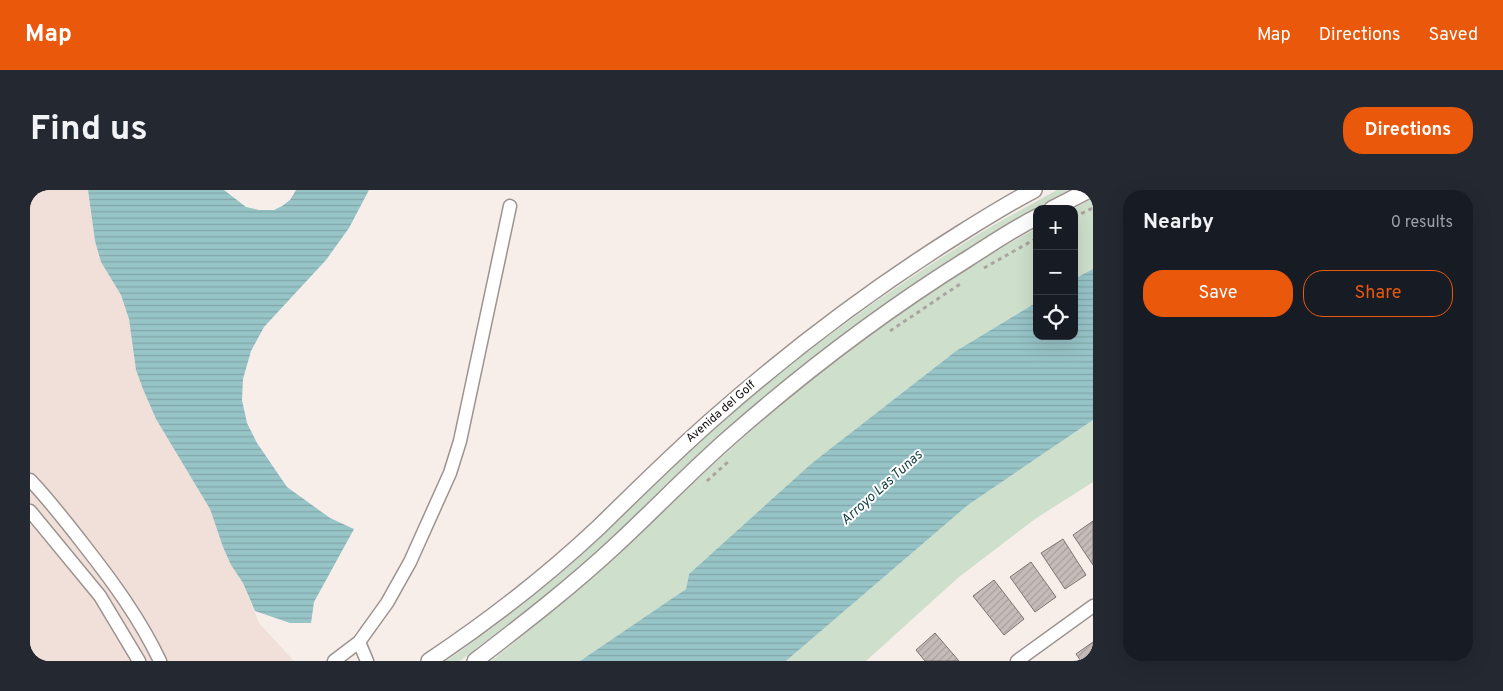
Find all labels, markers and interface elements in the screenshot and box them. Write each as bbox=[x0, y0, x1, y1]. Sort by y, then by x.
text: Map bbox=[25, 20, 72, 50]
text: Map bbox=[1257, 24, 1291, 47]
text: Directions bbox=[1319, 24, 1401, 47]
text: Saved bbox=[1429, 24, 1478, 47]
button: Directions bbox=[1343, 107, 1473, 154]
text: Find us bbox=[30, 108, 148, 152]
map controls bbox=[1033, 205, 1078, 340]
button: + bbox=[1033, 205, 1078, 250]
text: Nearby bbox=[1143, 209, 1214, 236]
text: 0 results bbox=[1391, 213, 1453, 233]
button: − bbox=[1033, 250, 1078, 295]
button: Save bbox=[1143, 270, 1293, 317]
button: Share bbox=[1303, 270, 1453, 317]
button: locate bbox=[1033, 295, 1078, 340]
street label: Avenida del Golf bbox=[683, 377, 759, 447]
water label: Arroyo Las Tunas bbox=[838, 446, 927, 529]

